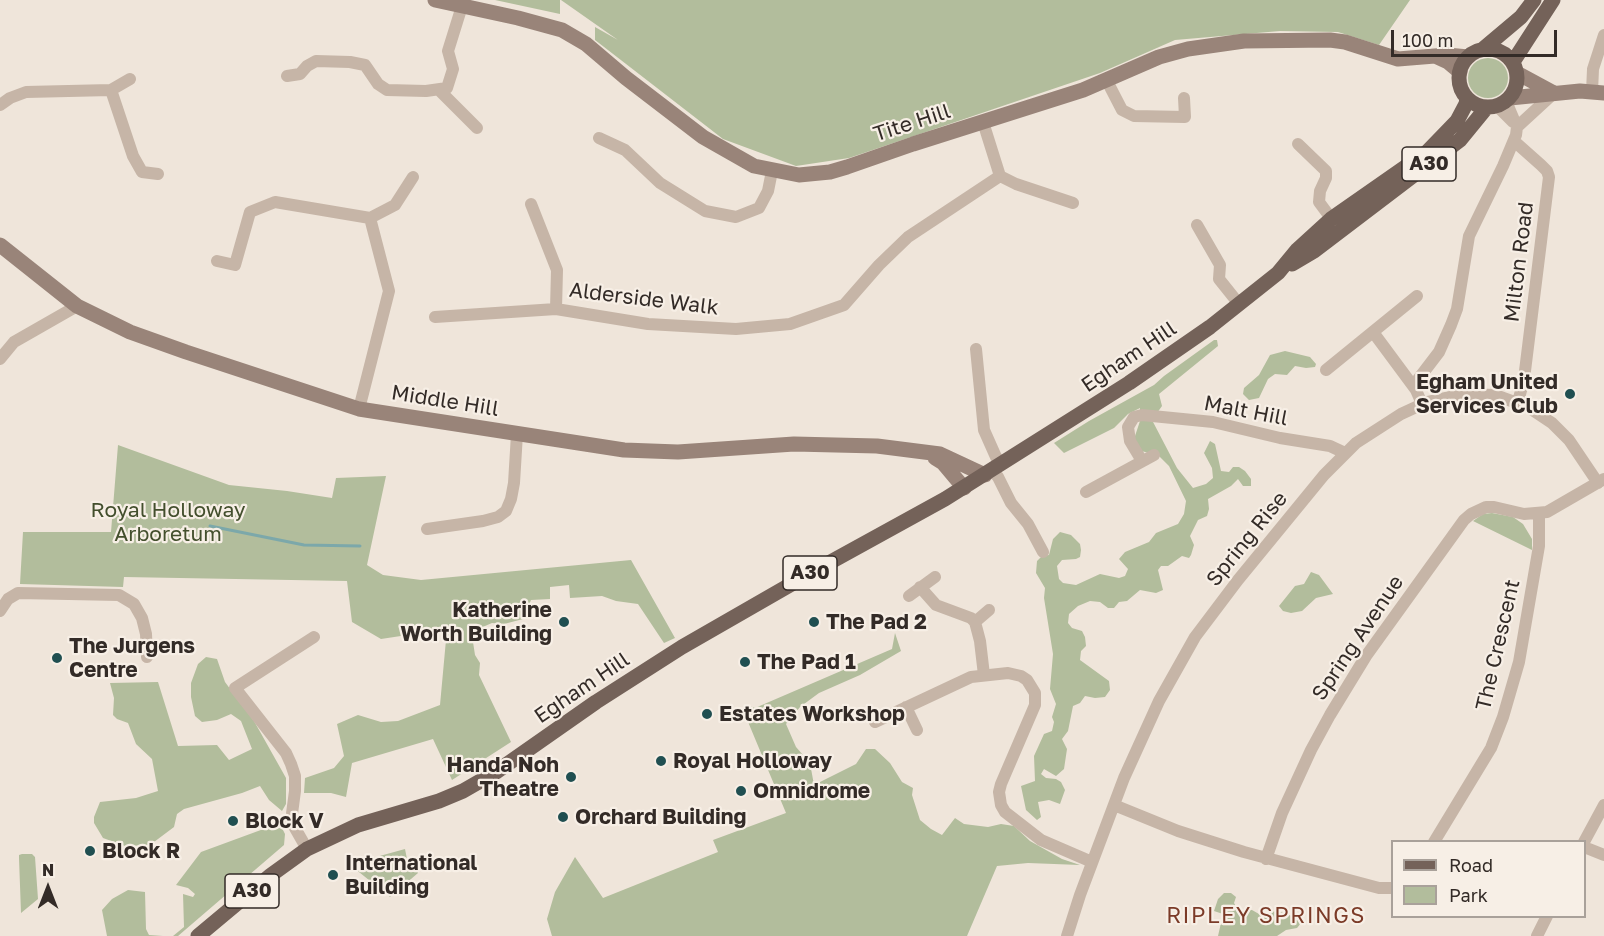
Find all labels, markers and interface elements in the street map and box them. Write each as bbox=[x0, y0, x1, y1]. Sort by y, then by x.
scale bar bbox=[1394, 18, 1560, 56]
text: 100 m bbox=[1402, 29, 1453, 51]
street label: Tite Hill bbox=[870, 99, 954, 147]
road number: A30 bbox=[1402, 147, 1456, 181]
street label: Milton Road bbox=[1499, 201, 1539, 323]
street label: Alderside Walk bbox=[568, 277, 720, 321]
street label: Egham Hill bbox=[1077, 316, 1181, 398]
place label: Egham United Services Club bbox=[1416, 369, 1558, 419]
street label: Middle Hill bbox=[389, 380, 501, 422]
marker: Egham United Services Club bbox=[1563, 387, 1577, 401]
street label: Malt Hill bbox=[1202, 391, 1290, 431]
street label: Spring Rise bbox=[1201, 487, 1293, 591]
park label: Royal Holloway Arboretum bbox=[90, 497, 246, 547]
road number: A30 bbox=[783, 556, 837, 590]
street label: Spring Avenue bbox=[1307, 571, 1409, 705]
street label: The Crescent bbox=[1471, 577, 1525, 713]
place label: Katherine Worth Building bbox=[400, 597, 552, 647]
place label: The Pad 2 bbox=[826, 609, 927, 635]
marker: Katherine Worth Building bbox=[557, 615, 571, 629]
marker: The Pad 2 bbox=[807, 615, 821, 629]
place label: The Jurgens Centre bbox=[69, 633, 195, 683]
street label: Egham Hill bbox=[530, 647, 634, 729]
place label: The Pad 1 bbox=[757, 649, 856, 675]
marker: The Jurgens Centre bbox=[50, 651, 64, 665]
marker: The Pad 1 bbox=[738, 655, 752, 669]
place label: Estates Workshop bbox=[719, 701, 905, 727]
marker: Estates Workshop bbox=[700, 707, 714, 721]
place label: Royal Holloway bbox=[673, 748, 832, 774]
place label: Handa Noh Theatre bbox=[447, 752, 559, 802]
marker: Royal Holloway bbox=[654, 754, 668, 768]
marker: Handa Noh Theatre bbox=[564, 770, 578, 784]
place label: Omnidrome bbox=[753, 778, 870, 804]
marker: Omnidrome bbox=[734, 784, 748, 798]
place label: Orchard Building bbox=[575, 804, 746, 830]
place label: Block V bbox=[245, 808, 324, 834]
marker: Orchard Building bbox=[556, 810, 570, 824]
marker: Block V bbox=[226, 814, 240, 828]
place label: Block R bbox=[102, 838, 180, 864]
legend bbox=[1391, 840, 1586, 918]
marker: Block R bbox=[83, 844, 97, 858]
place label: International Building bbox=[345, 850, 477, 900]
text: Road bbox=[1449, 854, 1493, 876]
north arrow bbox=[18, 858, 78, 918]
text: N bbox=[42, 860, 54, 880]
marker: International Building bbox=[326, 868, 340, 882]
road number: A30 bbox=[225, 874, 279, 908]
text: Park bbox=[1449, 884, 1488, 906]
district label: RIPLEY SPRINGS bbox=[1166, 903, 1366, 929]

